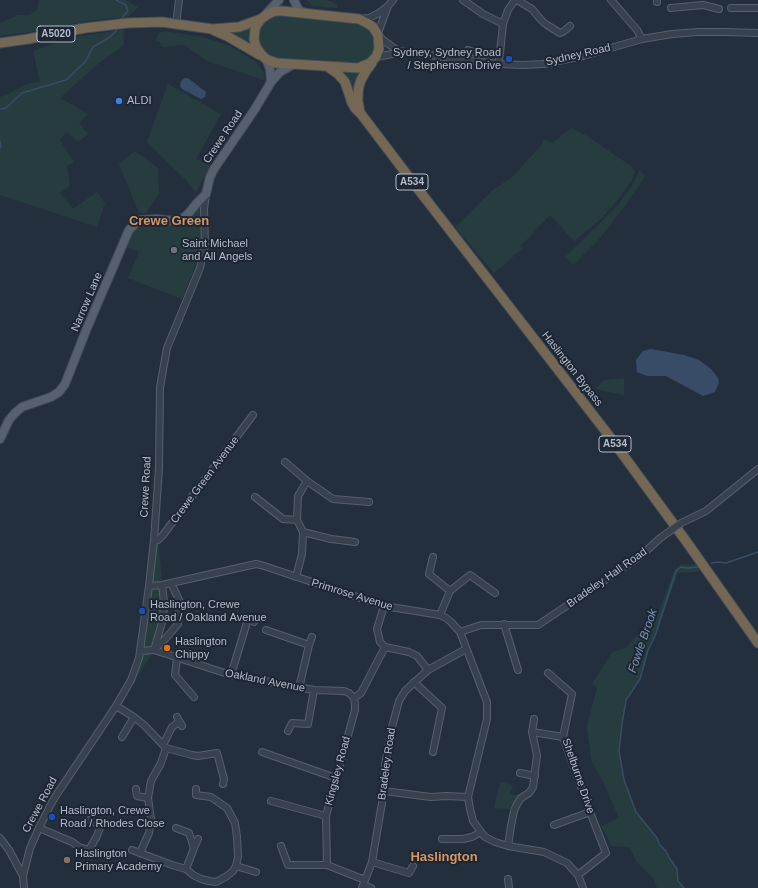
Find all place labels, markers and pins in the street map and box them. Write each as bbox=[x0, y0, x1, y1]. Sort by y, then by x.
place label: Sydney, Sydney Road / Stephenson Drive bbox=[393, 46, 501, 72]
marker: Sydney, Sydney Road / Stephenson Drive bbox=[504, 54, 514, 64]
place label: ALDI bbox=[127, 94, 151, 108]
marker: ALDI bbox=[114, 96, 124, 106]
place label: Saint Michael and All Angels bbox=[182, 237, 252, 263]
marker: Saint Michael and All Angels bbox=[169, 245, 179, 255]
place label: Haslington, Crewe Road / Oakland Avenue bbox=[150, 598, 267, 624]
marker: Haslington, Crewe Road / Oakland Avenue bbox=[137, 606, 147, 616]
place label: Haslington Chippy bbox=[175, 635, 227, 661]
marker: Haslington Chippy bbox=[162, 643, 172, 653]
place label: Haslington, Crewe Road / Rhodes Close bbox=[60, 804, 165, 830]
marker: Haslington, Crewe Road / Rhodes Close bbox=[47, 812, 57, 822]
place label: Haslington Primary Academy bbox=[75, 847, 162, 873]
marker: Haslington Primary Academy bbox=[62, 855, 72, 865]

